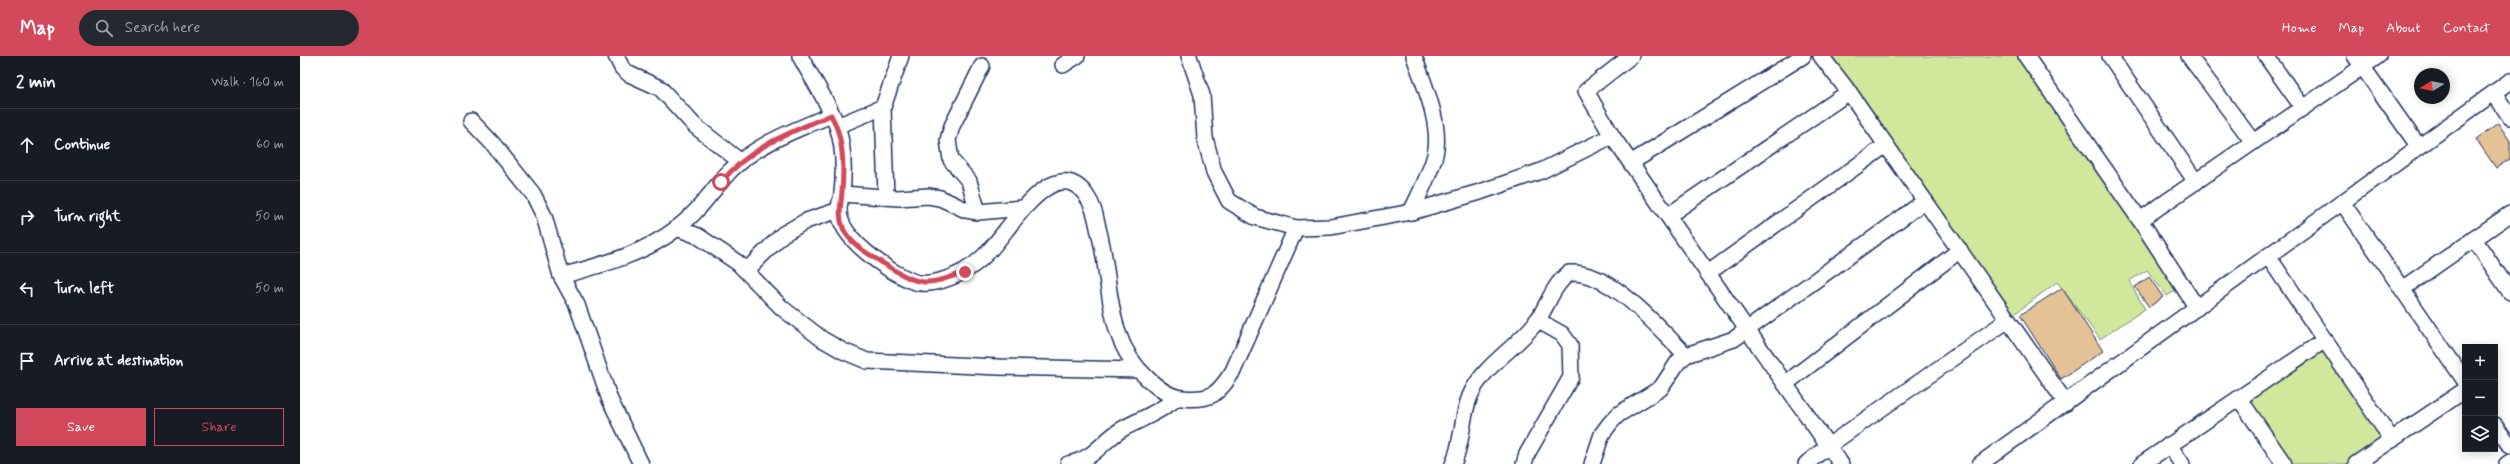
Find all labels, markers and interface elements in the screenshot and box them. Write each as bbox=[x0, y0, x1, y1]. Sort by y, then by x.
search box bbox=[79, 10, 359, 46]
text: Map bbox=[20, 16, 55, 41]
icon: search bbox=[93, 17, 115, 39]
text: Search here bbox=[125, 18, 200, 38]
text: Home bbox=[2282, 19, 2316, 37]
text: Map bbox=[2338, 19, 2364, 37]
text: About bbox=[2386, 19, 2421, 37]
text: Contact bbox=[2443, 19, 2490, 37]
north arrow bbox=[2414, 68, 2450, 104]
text: 2 min bbox=[16, 71, 56, 93]
text: Walk · 160 m bbox=[211, 74, 284, 91]
icon: ahead bbox=[16, 134, 38, 156]
text: Continue bbox=[54, 135, 110, 155]
text: 60 m bbox=[256, 136, 284, 153]
route start bbox=[712, 173, 730, 191]
icon: right bbox=[16, 206, 38, 228]
text: Turn right bbox=[54, 207, 121, 227]
text: 50 m bbox=[255, 208, 284, 225]
route end bbox=[956, 263, 974, 281]
icon: left bbox=[16, 278, 38, 300]
text: Turn left bbox=[54, 279, 114, 299]
text: 50 m bbox=[255, 280, 284, 297]
map controls bbox=[2462, 344, 2498, 452]
button: + bbox=[2462, 344, 2498, 380]
icon: arrive bbox=[16, 350, 38, 372]
text: Arrive at destination bbox=[54, 351, 183, 371]
button: − bbox=[2462, 380, 2498, 416]
button: Save bbox=[16, 408, 146, 446]
button: Share bbox=[154, 408, 284, 446]
button: layers bbox=[2462, 416, 2498, 452]

